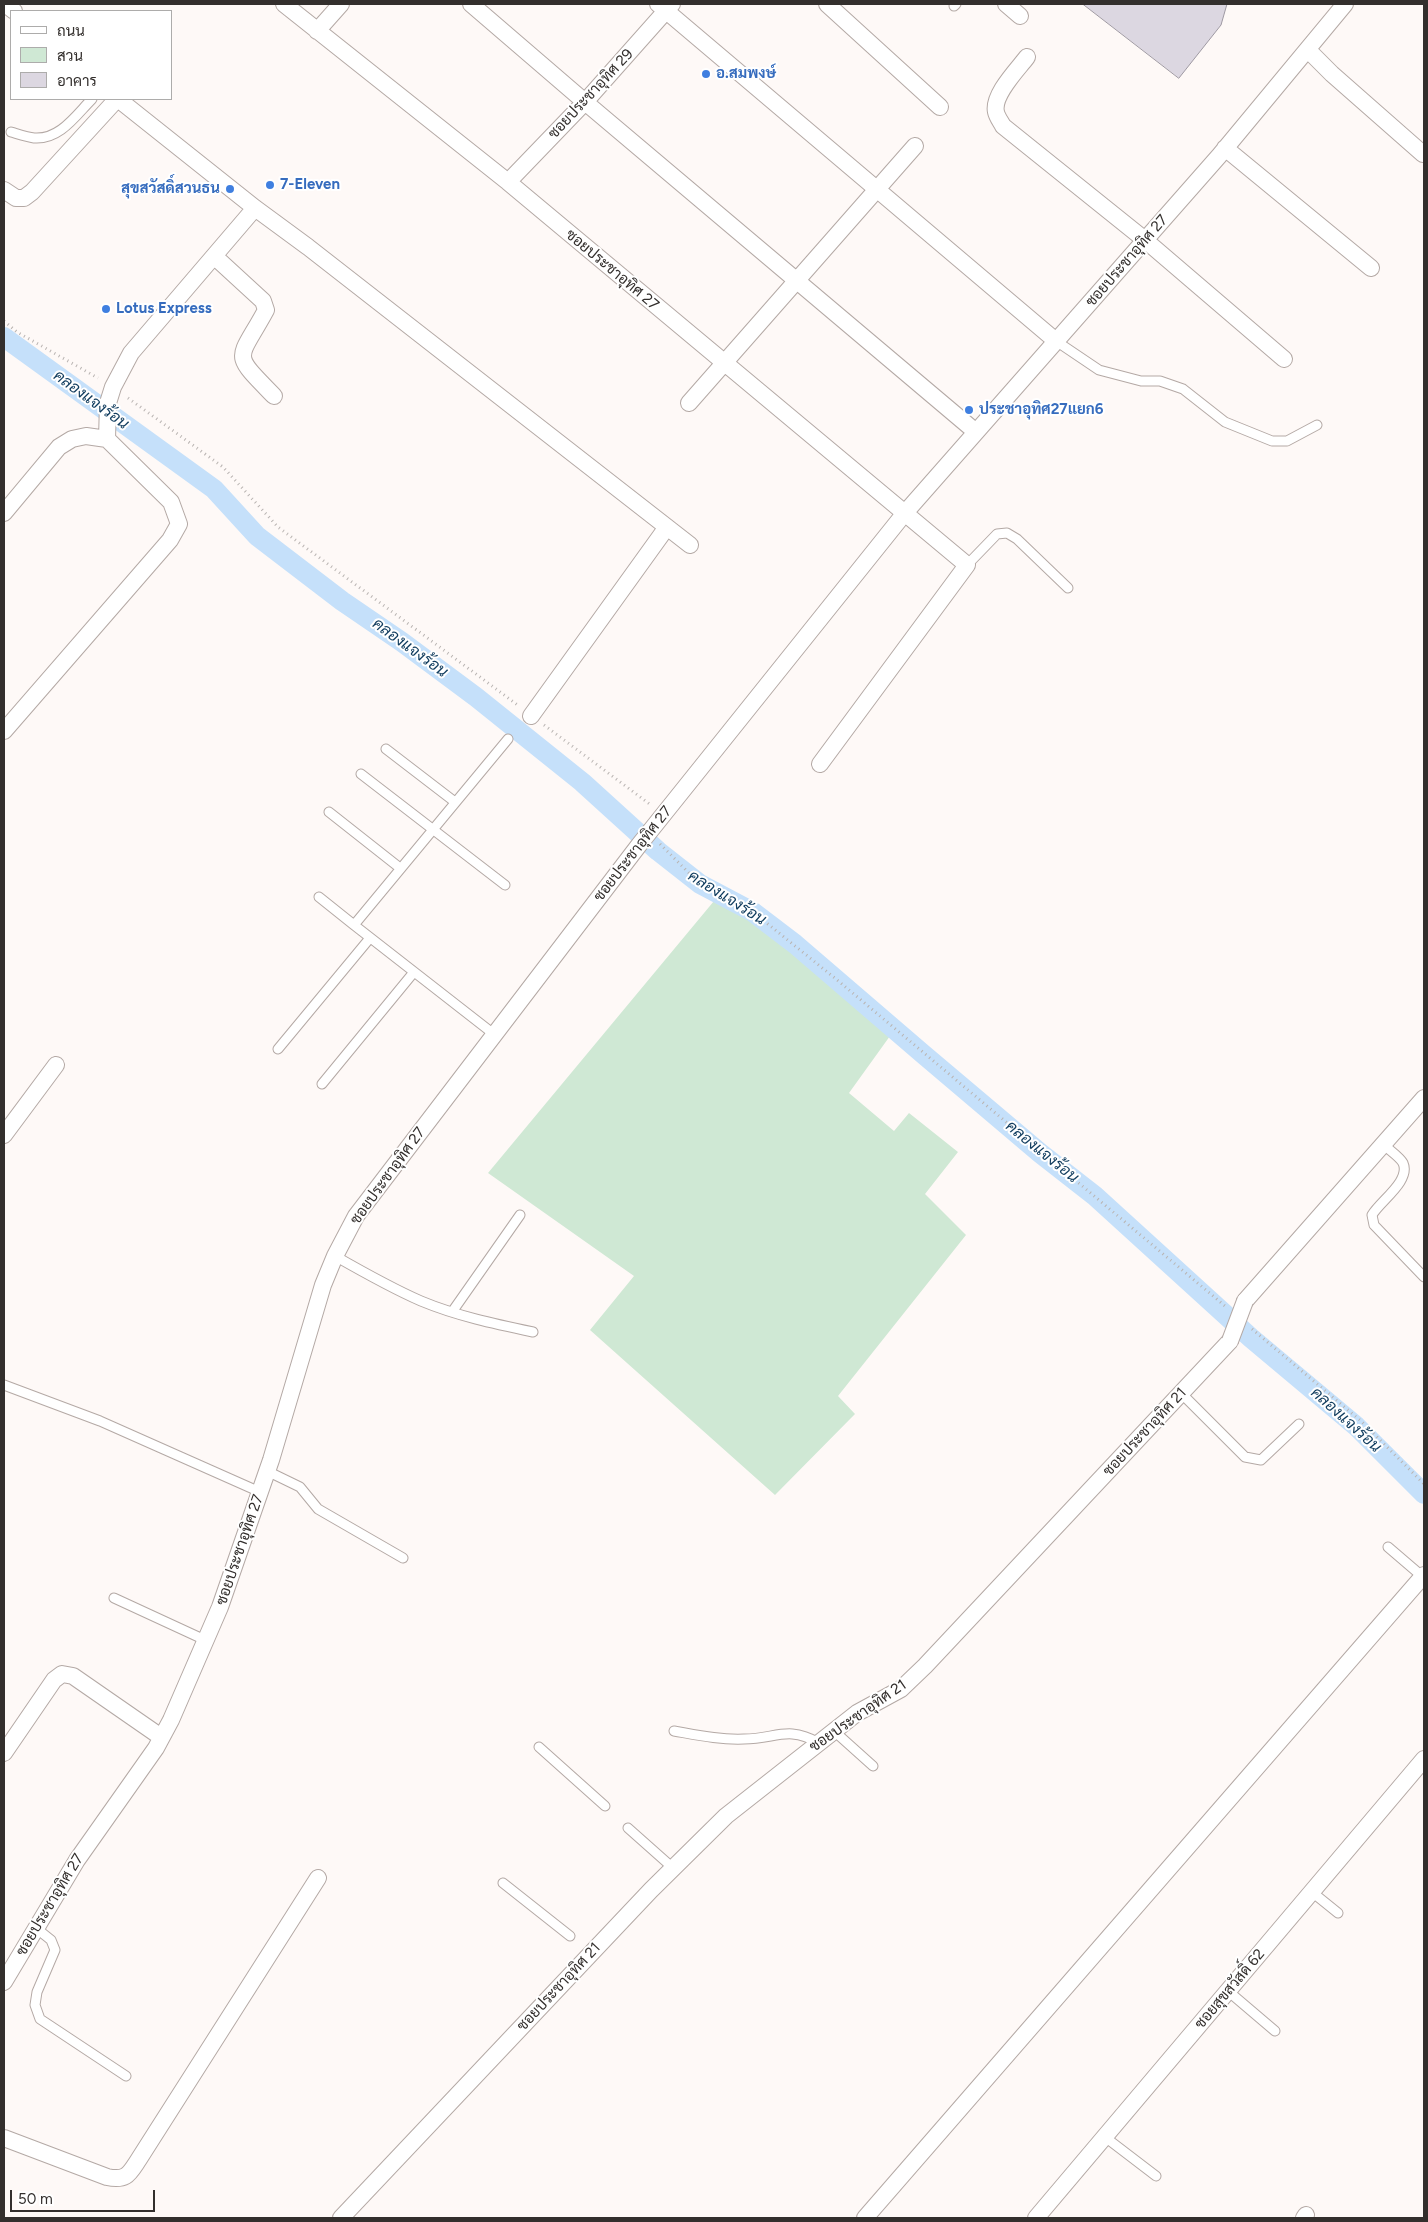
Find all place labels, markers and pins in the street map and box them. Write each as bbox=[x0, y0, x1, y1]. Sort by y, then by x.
place label: อ.สมพงษ์ bbox=[716, 65, 776, 83]
marker: อ.สมพงษ์ bbox=[700, 68, 712, 80]
place label: 7-Eleven bbox=[280, 176, 340, 194]
marker: 7-Eleven bbox=[264, 179, 276, 191]
place label: สุขสวัสดิ์สวนธน bbox=[121, 180, 220, 198]
marker: สุขสวัสดิ์สวนธน bbox=[224, 183, 236, 195]
place label: Lotus Express bbox=[116, 300, 212, 318]
marker: Lotus Express bbox=[100, 303, 112, 315]
place label: ประชาอุทิศ27แยก6 bbox=[979, 401, 1103, 419]
marker: ประชาอุทิศ27แยก6 bbox=[963, 404, 975, 416]

